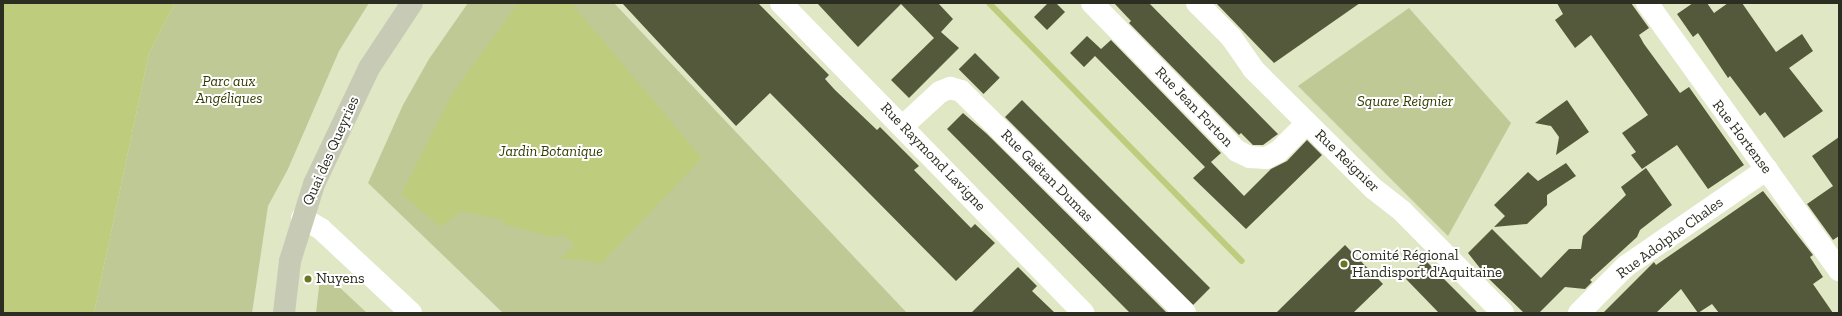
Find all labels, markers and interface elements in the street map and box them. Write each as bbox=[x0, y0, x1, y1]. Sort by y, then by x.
street label: Rue Jean Forton bbox=[1151, 63, 1237, 151]
park label: Parc aux Angéliques bbox=[195, 72, 263, 107]
park label: Square Reignier bbox=[1357, 93, 1453, 111]
street label: Quai des Queyries bbox=[299, 94, 363, 208]
street label: Rue Hortense bbox=[1708, 96, 1776, 178]
street label: Rue Raymond Lavigne bbox=[877, 99, 989, 215]
street label: Rue Gaëtan Dumas bbox=[997, 126, 1097, 226]
street label: Rue Reignier bbox=[1311, 126, 1383, 196]
park label: Jardin Botanique bbox=[499, 143, 603, 161]
street label: Rue Adolphe Chales bbox=[1613, 193, 1727, 283]
place label: Comité Régional Handisport d'Aquitaine bbox=[1352, 246, 1502, 281]
marker: Comité Régional Handisport d'Aquitaine bbox=[1339, 259, 1349, 269]
place label: Nuyens bbox=[316, 270, 365, 288]
marker: Nuyens bbox=[303, 274, 313, 284]

